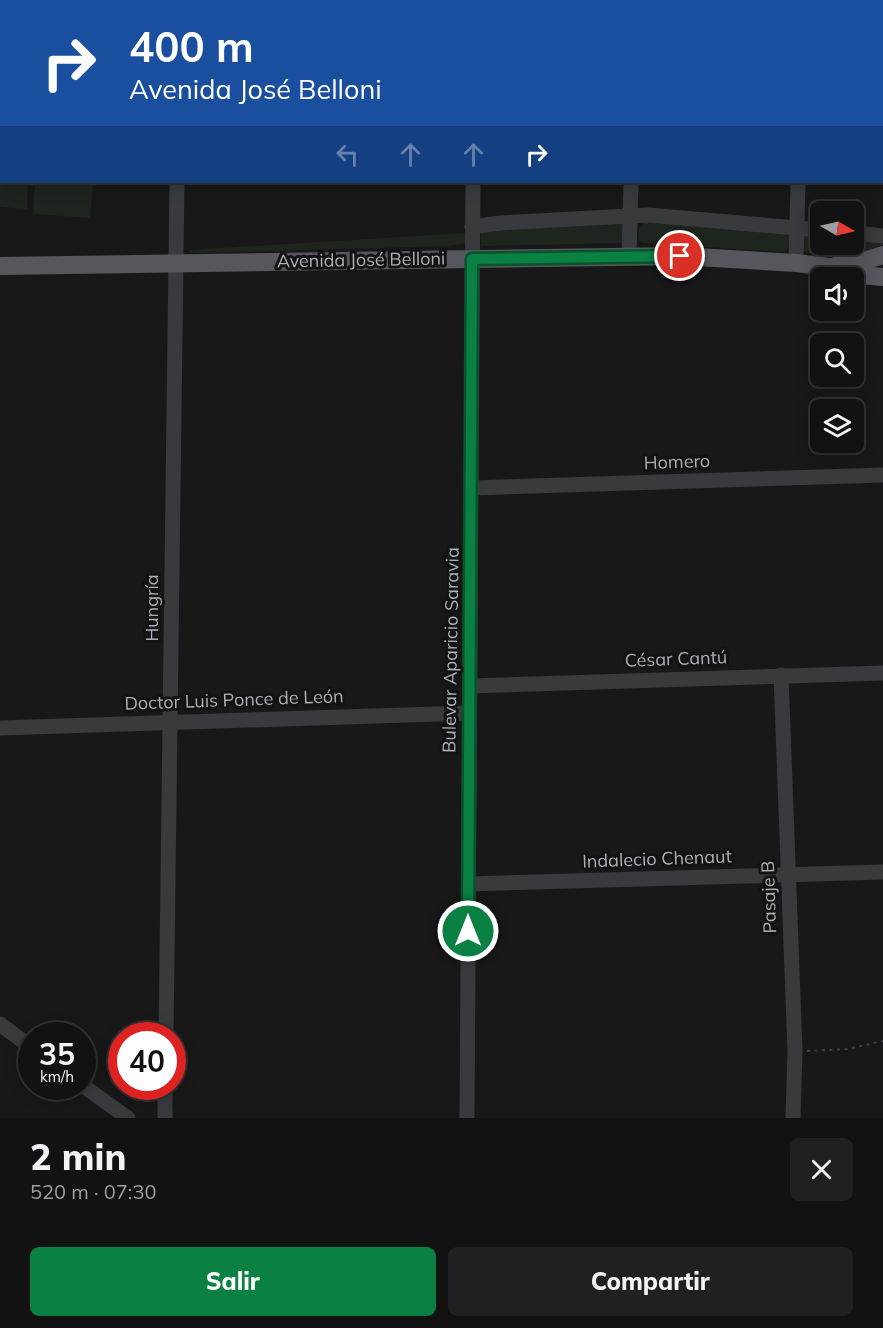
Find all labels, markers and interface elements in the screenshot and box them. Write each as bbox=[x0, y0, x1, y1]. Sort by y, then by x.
text: 400 m bbox=[129, 20, 254, 73]
icon: right bbox=[30, 24, 108, 102]
text: Avenida José Belloni bbox=[129, 72, 382, 106]
icon: left bbox=[331, 138, 364, 171]
icon: ahead bbox=[394, 138, 427, 171]
icon: ahead bbox=[457, 138, 490, 171]
icon: right bbox=[520, 138, 553, 171]
north arrow bbox=[810, 201, 864, 255]
map controls bbox=[810, 201, 864, 453]
pin bbox=[654, 230, 705, 281]
icon: arrive bbox=[663, 239, 696, 272]
street label: Avenida José Belloni bbox=[277, 247, 445, 272]
button: sound bbox=[810, 267, 864, 321]
button: search bbox=[810, 333, 864, 387]
button: layers bbox=[810, 399, 864, 453]
street label: Homero bbox=[643, 449, 711, 474]
street label: Bulevar Aparicio Saravia bbox=[437, 547, 464, 753]
street label: Hungría bbox=[140, 574, 163, 642]
street label: César Cantú bbox=[624, 645, 728, 672]
street label: Doctor Luis Ponce de León bbox=[124, 684, 344, 715]
street label: Indalecio Chenaut bbox=[582, 844, 732, 873]
street label: Pasaje B bbox=[756, 860, 781, 934]
position arrow bbox=[436, 899, 500, 963]
speed limit sign: 40 bbox=[108, 1022, 186, 1100]
text: 35 bbox=[39, 1035, 75, 1073]
text: km/h bbox=[40, 1067, 74, 1086]
text: 2 min bbox=[30, 1134, 126, 1179]
button: close bbox=[790, 1138, 853, 1201]
text: 520 m · 07:30 bbox=[30, 1179, 156, 1204]
button: Salir bbox=[30, 1247, 436, 1316]
button: Compartir bbox=[448, 1247, 853, 1316]

